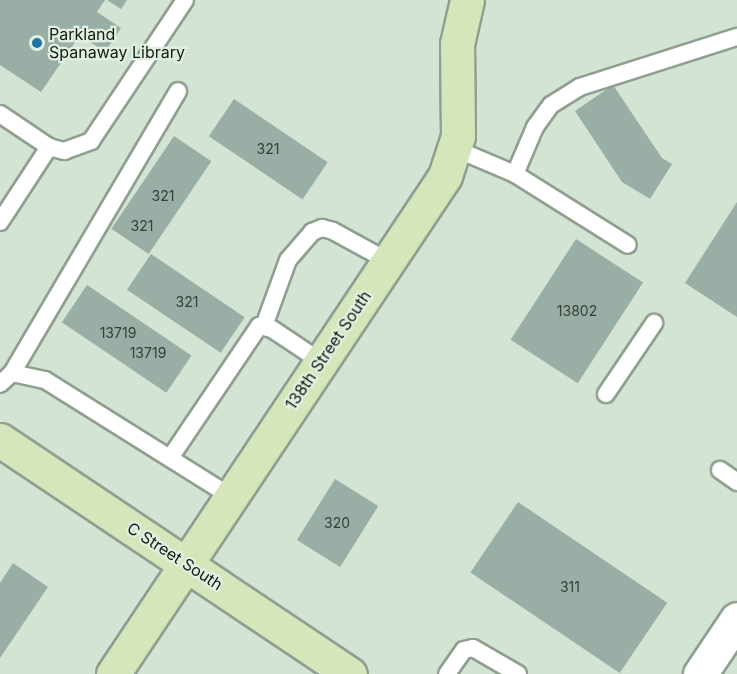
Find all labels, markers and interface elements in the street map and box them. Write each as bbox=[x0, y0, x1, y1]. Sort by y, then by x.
place label: Parkland Spanaway Library bbox=[49, 24, 185, 62]
marker: Parkland Spanaway Library bbox=[30, 36, 44, 50]
house number: 321 bbox=[257, 141, 279, 157]
house number: 321 bbox=[152, 188, 174, 204]
house number: 321 bbox=[131, 218, 153, 234]
street label: 138th Street South bbox=[281, 287, 375, 413]
house number: 321 bbox=[176, 294, 198, 310]
house number: 13802 bbox=[557, 303, 597, 319]
house number: 13719 bbox=[100, 325, 136, 341]
house number: 13719 bbox=[130, 345, 166, 361]
house number: 320 bbox=[324, 515, 350, 531]
street label: C Street South bbox=[124, 518, 226, 594]
house number: 311 bbox=[560, 579, 580, 595]

